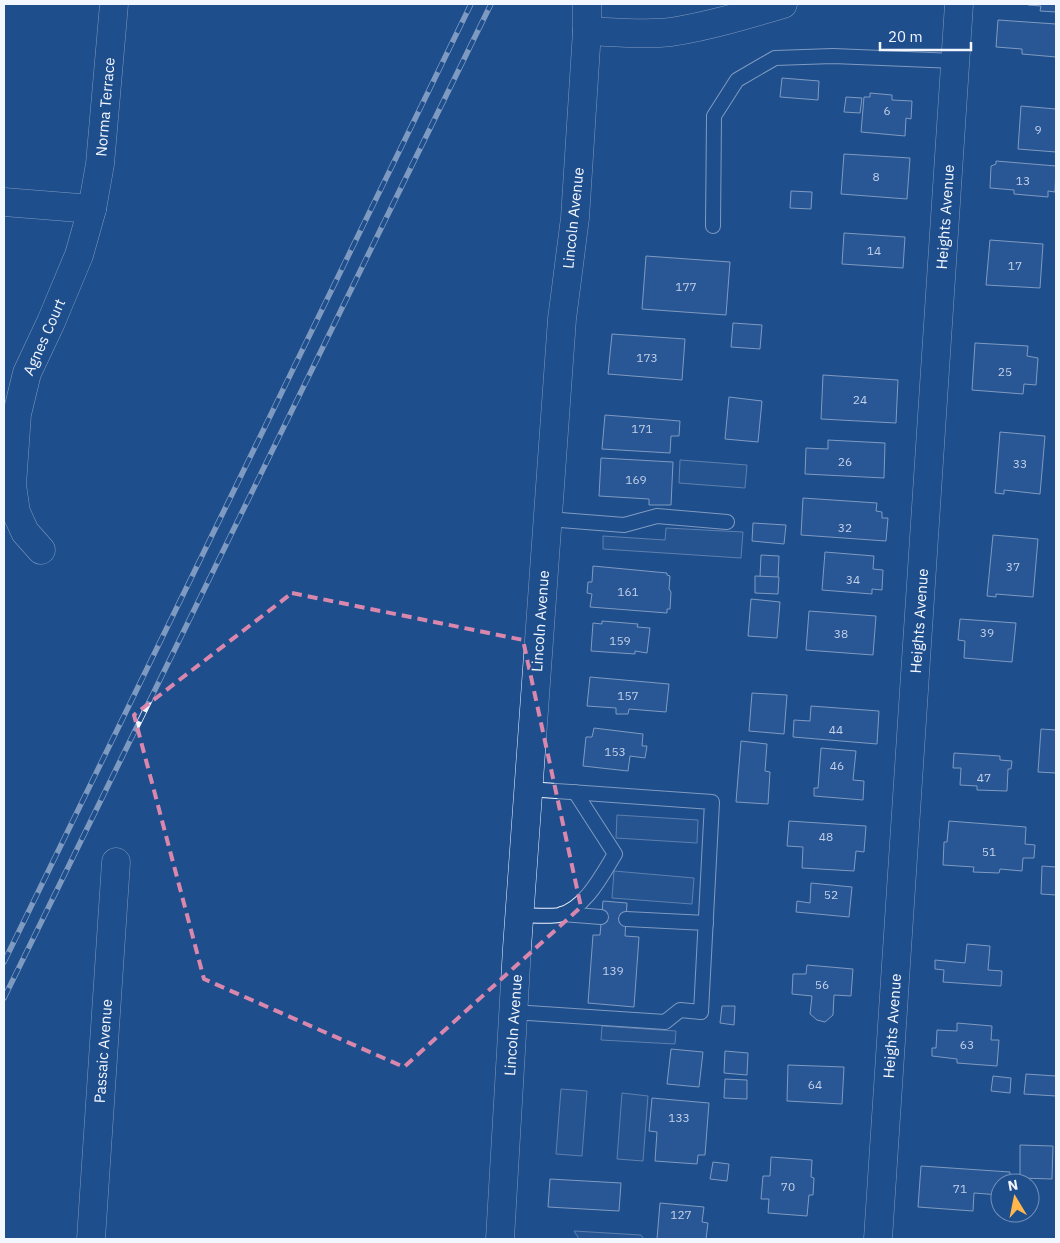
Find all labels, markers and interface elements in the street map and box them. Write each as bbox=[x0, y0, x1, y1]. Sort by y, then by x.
scale bar bbox=[880, 20, 971, 52]
text: 20 m bbox=[888, 27, 923, 46]
street label: Norma Terrace bbox=[91, 57, 119, 157]
house number: 6 bbox=[883, 103, 891, 118]
house number: 9 bbox=[1034, 122, 1042, 137]
street label: Heights Avenue bbox=[932, 164, 958, 270]
street label: Lincoln Avenue bbox=[558, 166, 588, 270]
house number: 8 bbox=[872, 169, 880, 184]
house number: 13 bbox=[1016, 173, 1030, 188]
house number: 14 bbox=[867, 243, 881, 258]
house number: 17 bbox=[1008, 258, 1022, 273]
house number: 177 bbox=[675, 279, 697, 294]
street label: Agnes Court bbox=[19, 296, 69, 378]
house number: 173 bbox=[636, 350, 658, 365]
house number: 25 bbox=[998, 364, 1012, 379]
house number: 24 bbox=[853, 392, 867, 407]
house number: 171 bbox=[631, 421, 653, 436]
house number: 26 bbox=[838, 454, 852, 469]
house number: 33 bbox=[1013, 456, 1027, 471]
house number: 169 bbox=[625, 472, 647, 487]
house number: 32 bbox=[838, 520, 852, 535]
house number: 37 bbox=[1006, 559, 1020, 574]
street label: Heights Avenue bbox=[906, 568, 932, 674]
street label: Lincoln Avenue bbox=[527, 570, 553, 672]
house number: 34 bbox=[846, 572, 860, 587]
house number: 161 bbox=[617, 584, 639, 599]
house number: 39 bbox=[980, 625, 994, 640]
house number: 38 bbox=[834, 626, 848, 641]
house number: 159 bbox=[609, 633, 631, 648]
house number: 157 bbox=[617, 688, 639, 703]
house number: 44 bbox=[829, 722, 843, 737]
house number: 153 bbox=[604, 744, 626, 759]
house number: 46 bbox=[830, 758, 844, 773]
house number: 47 bbox=[977, 770, 991, 785]
house number: 48 bbox=[819, 829, 833, 844]
house number: 51 bbox=[982, 844, 996, 859]
house number: 52 bbox=[824, 887, 838, 902]
house number: 139 bbox=[602, 963, 624, 978]
street label: Heights Avenue bbox=[879, 973, 905, 1079]
street label: Lincoln Avenue bbox=[500, 974, 526, 1076]
house number: 56 bbox=[815, 977, 829, 992]
street label: Passaic Avenue bbox=[90, 998, 116, 1104]
house number: 63 bbox=[960, 1037, 974, 1052]
house number: 64 bbox=[808, 1077, 822, 1092]
house number: 133 bbox=[668, 1110, 690, 1125]
north arrow bbox=[990, 1173, 1040, 1223]
text: N bbox=[1006, 1175, 1019, 1195]
house number: 70 bbox=[781, 1179, 795, 1194]
house number: 71 bbox=[953, 1181, 967, 1196]
house number: 127 bbox=[670, 1207, 692, 1222]

